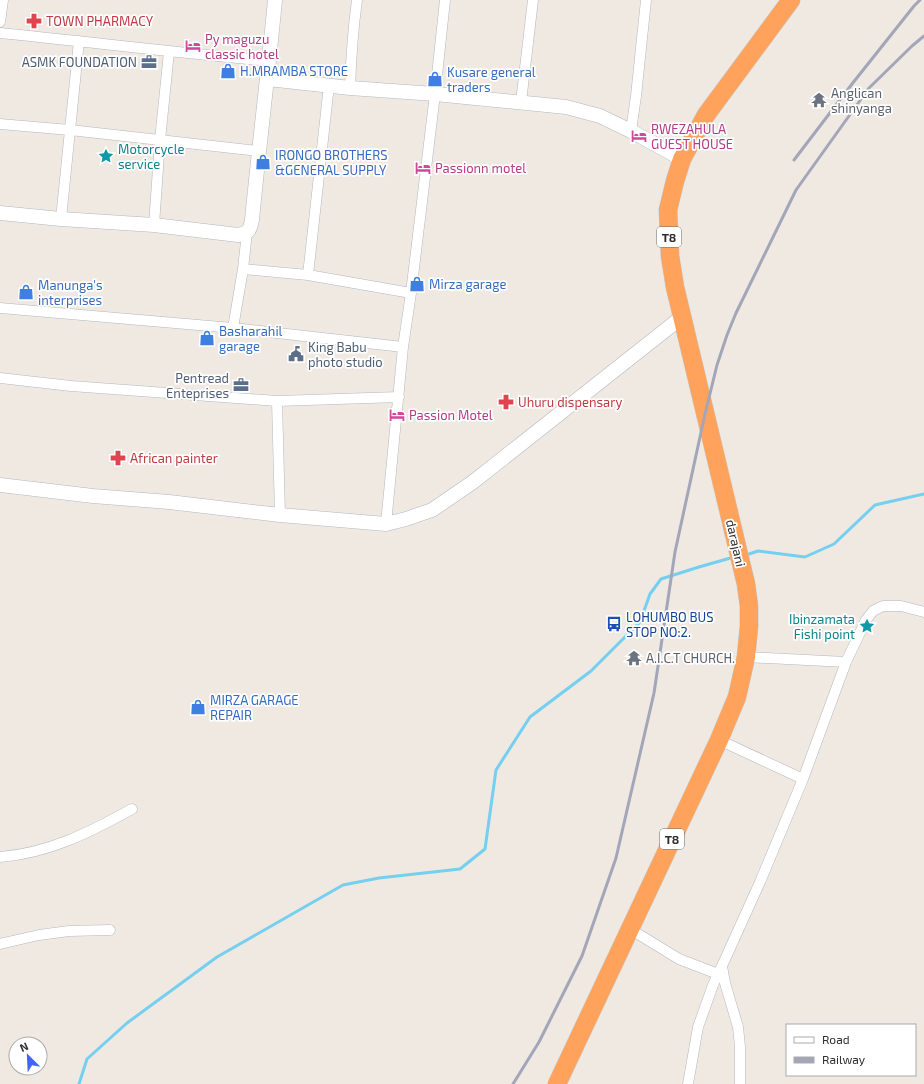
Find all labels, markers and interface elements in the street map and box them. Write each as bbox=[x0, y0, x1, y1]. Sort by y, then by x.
pharmacy icon: TOWN PHARMACY bbox=[25, 12, 43, 30]
place label: TOWN PHARMACY bbox=[46, 13, 154, 29]
place label: Py maguzu classic hotel bbox=[205, 31, 279, 62]
hotel icon: Py maguzu classic hotel bbox=[184, 37, 202, 55]
office icon: ASMK FOUNDATION bbox=[140, 53, 158, 71]
place label: ASMK FOUNDATION bbox=[22, 54, 137, 70]
shop icon: H.MRAMBA STORE bbox=[219, 62, 237, 80]
place label: H.MRAMBA STORE bbox=[240, 63, 348, 79]
place label: Kusare general traders bbox=[447, 64, 536, 95]
shop icon: Kusare general traders bbox=[426, 70, 444, 88]
place label: Anglican shinyanga bbox=[831, 85, 892, 116]
temple icon: Anglican shinyanga bbox=[810, 91, 828, 109]
place label: RWEZAHULA GUEST HOUSE bbox=[651, 121, 733, 152]
hotel icon: RWEZAHULA GUEST HOUSE bbox=[630, 127, 648, 145]
place label: Motorcycle service bbox=[118, 141, 185, 172]
place icon: Motorcycle service bbox=[97, 147, 115, 165]
place label: IRONGO BROTHERS &GENERAL SUPPLY bbox=[275, 147, 387, 178]
shop icon: IRONGO BROTHERS &GENERAL SUPPLY bbox=[254, 153, 272, 171]
hotel icon: Passionn motel bbox=[414, 159, 432, 177]
place label: Passionn motel bbox=[435, 160, 526, 176]
road number: T8 bbox=[657, 227, 681, 247]
shop icon: Mirza garage bbox=[408, 275, 426, 293]
place label: Mirza garage bbox=[429, 276, 506, 292]
place label: Manunga's interprises bbox=[38, 277, 103, 308]
shop icon: Manunga's interprises bbox=[17, 283, 35, 301]
place label: Basharahil garage bbox=[219, 323, 283, 354]
shop icon: Basharahil garage bbox=[198, 329, 216, 347]
place label: King Babu photo studio bbox=[308, 339, 383, 370]
public building icon: King Babu photo studio bbox=[287, 345, 305, 363]
place label: Pentread Enteprises bbox=[166, 370, 229, 401]
office icon: Pentread Enteprises bbox=[232, 376, 250, 394]
pharmacy icon: Uhuru dispensary bbox=[497, 393, 515, 411]
place label: Uhuru dispensary bbox=[518, 394, 622, 410]
hotel icon: Passion Motel bbox=[388, 406, 406, 424]
place label: Passion Motel bbox=[409, 407, 493, 423]
pharmacy icon: African painter bbox=[109, 449, 127, 467]
place label: African painter bbox=[130, 450, 218, 466]
street label: darajani bbox=[723, 518, 749, 568]
place label: LOHUMBO BUS STOP NO:2. bbox=[626, 609, 714, 640]
place label: Ibinzamata Fishi point bbox=[789, 611, 855, 642]
bus stop icon: LOHUMBO BUS STOP NO:2. bbox=[605, 615, 623, 633]
place icon: Ibinzamata Fishi point bbox=[858, 617, 876, 635]
temple icon: A.I.C.T CHURCH. bbox=[625, 649, 643, 667]
place label: A.I.C.T CHURCH. bbox=[646, 650, 735, 666]
place label: MIRZA GARAGE REPAIR bbox=[210, 692, 299, 723]
shop icon: MIRZA GARAGE REPAIR bbox=[189, 698, 207, 716]
road number: T8 bbox=[660, 829, 684, 849]
legend bbox=[786, 1024, 916, 1076]
text: Road bbox=[822, 1032, 850, 1046]
north arrow bbox=[8, 1036, 48, 1076]
text: N bbox=[17, 1039, 30, 1054]
text: Railway bbox=[822, 1052, 866, 1066]

